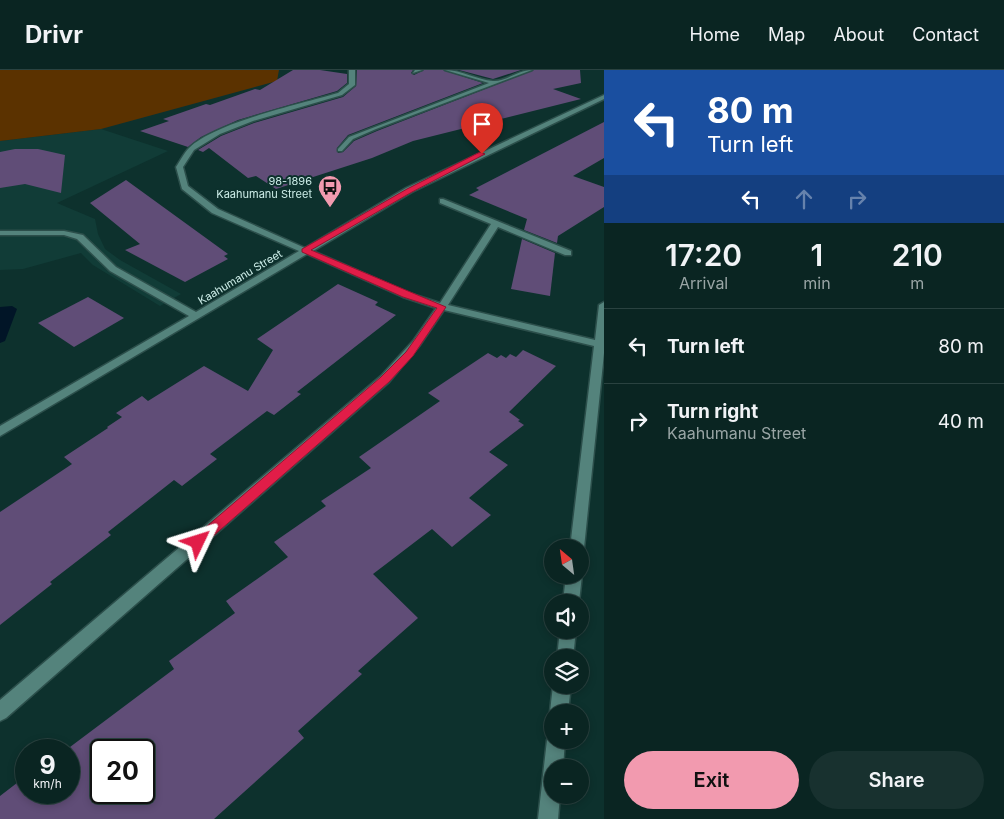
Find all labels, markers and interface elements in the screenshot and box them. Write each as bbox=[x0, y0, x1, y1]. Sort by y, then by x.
text: Drivr bbox=[25, 20, 83, 49]
text: Home bbox=[690, 24, 740, 45]
text: Map bbox=[768, 24, 805, 45]
text: About bbox=[833, 24, 884, 45]
text: Contact bbox=[912, 24, 979, 45]
text: 80 m bbox=[707, 89, 794, 131]
icon: left bbox=[624, 90, 689, 155]
pin bbox=[461, 103, 503, 154]
icon: arrive bbox=[468, 110, 496, 138]
text: Turn left bbox=[707, 131, 793, 157]
place label: 98-1896 Kaahumanu Street bbox=[216, 174, 312, 201]
bus stop icon: 98-1896 Kaahumanu Street bbox=[317, 174, 343, 208]
icon: left bbox=[737, 185, 765, 213]
icon: ahead bbox=[790, 185, 818, 213]
icon: right bbox=[843, 185, 871, 213]
text: 17:20 bbox=[665, 237, 742, 273]
text: 1 bbox=[811, 237, 823, 273]
text: 210 bbox=[892, 237, 943, 273]
street label: Kaahumanu Street bbox=[195, 246, 285, 308]
text: Arrival bbox=[679, 273, 728, 293]
text: min bbox=[803, 273, 831, 293]
text: m bbox=[910, 273, 924, 293]
icon: left bbox=[624, 332, 652, 360]
text: Turn left bbox=[667, 335, 745, 358]
text: 80 m bbox=[938, 335, 984, 358]
text: Turn right bbox=[667, 400, 758, 423]
icon: right bbox=[624, 407, 652, 435]
text: 40 m bbox=[938, 410, 984, 433]
text: Kaahumanu Street bbox=[667, 423, 806, 443]
position arrow bbox=[171, 515, 223, 567]
north arrow bbox=[544, 539, 589, 584]
map controls bbox=[544, 539, 589, 804]
button: sound bbox=[544, 594, 589, 639]
button: layers bbox=[544, 649, 589, 694]
button: + bbox=[544, 704, 589, 749]
speed limit sign: 20 bbox=[90, 739, 155, 804]
text: 9 bbox=[39, 750, 56, 780]
button: Exit bbox=[624, 751, 799, 809]
button: Share bbox=[809, 751, 984, 809]
button: − bbox=[544, 759, 589, 804]
text: km/h bbox=[33, 776, 62, 791]

